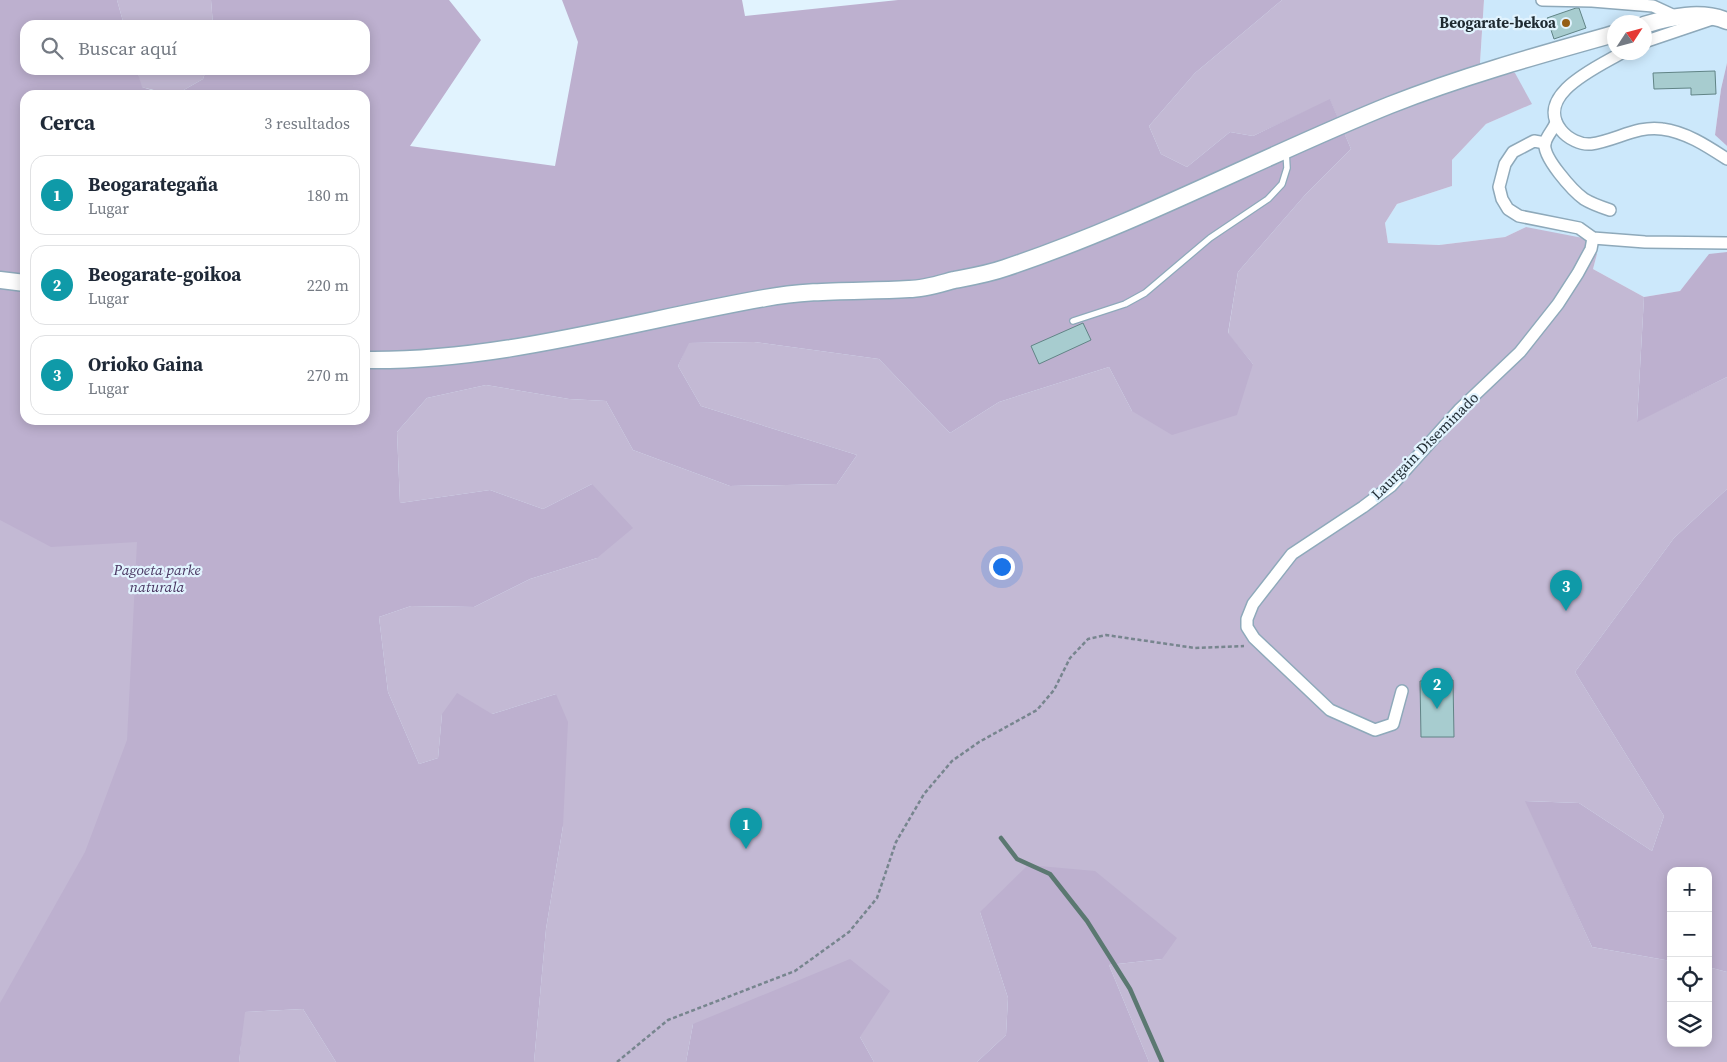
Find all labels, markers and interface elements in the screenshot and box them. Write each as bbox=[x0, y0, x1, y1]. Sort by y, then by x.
place label: Beogarate-bekoa bbox=[1439, 12, 1557, 33]
north arrow bbox=[1607, 15, 1652, 60]
marker: Beogarate-bekoa bbox=[1560, 17, 1572, 29]
search box bbox=[20, 20, 370, 75]
icon: search bbox=[38, 34, 66, 62]
text: Buscar aquí bbox=[78, 35, 177, 61]
text: Cerca bbox=[40, 108, 95, 137]
text: 3 resultados bbox=[264, 112, 350, 134]
text: Beogarategaña bbox=[88, 171, 218, 197]
text: 1 bbox=[53, 184, 61, 206]
text: 180 m bbox=[307, 184, 349, 206]
text: Lugar bbox=[88, 197, 129, 219]
text: Beogarate-goikoa bbox=[88, 261, 241, 287]
text: 2 bbox=[53, 274, 61, 296]
text: 220 m bbox=[307, 274, 349, 296]
text: Lugar bbox=[88, 287, 129, 309]
text: Orioko Gaina bbox=[88, 351, 203, 377]
text: 3 bbox=[53, 364, 61, 386]
text: 270 m bbox=[307, 364, 349, 386]
text: Lugar bbox=[88, 377, 129, 399]
street label: Laurgain Diseminado bbox=[1366, 387, 1483, 504]
your location bbox=[989, 554, 1015, 580]
park label: Pagoeta parke naturala bbox=[113, 559, 201, 597]
pin: 3 bbox=[1550, 570, 1582, 611]
pin: 2 bbox=[1421, 668, 1453, 709]
pin: 1 bbox=[730, 808, 762, 849]
map controls bbox=[1667, 867, 1712, 1047]
button: + bbox=[1667, 867, 1712, 912]
button: − bbox=[1667, 912, 1712, 957]
button: locate bbox=[1667, 957, 1712, 1002]
button: layers bbox=[1667, 1002, 1712, 1047]

